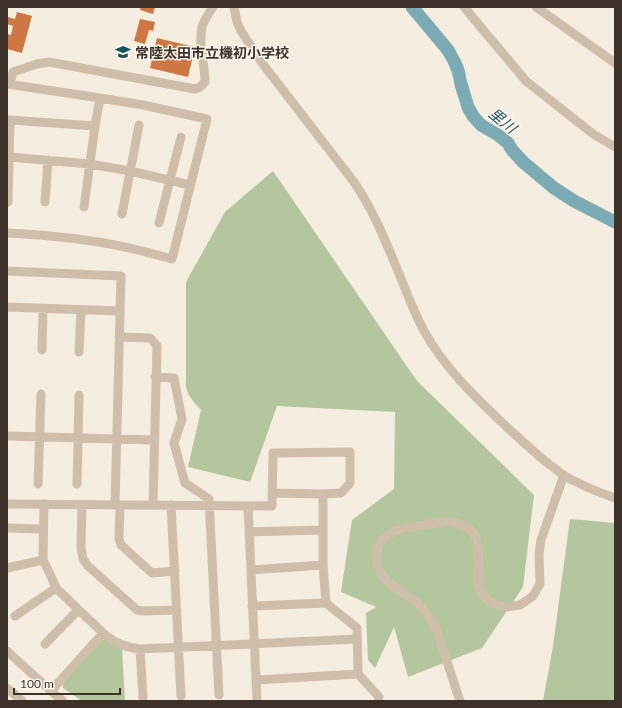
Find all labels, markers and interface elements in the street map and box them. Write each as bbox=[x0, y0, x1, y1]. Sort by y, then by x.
school or university icon: 常陸太田市立機初小学校 bbox=[114, 43, 132, 61]
place label: 常陸太田市立機初小学校 bbox=[135, 44, 289, 61]
water label: 里川 bbox=[486, 104, 522, 138]
scale bar bbox=[14, 670, 120, 696]
text: 100 m bbox=[20, 676, 54, 691]

